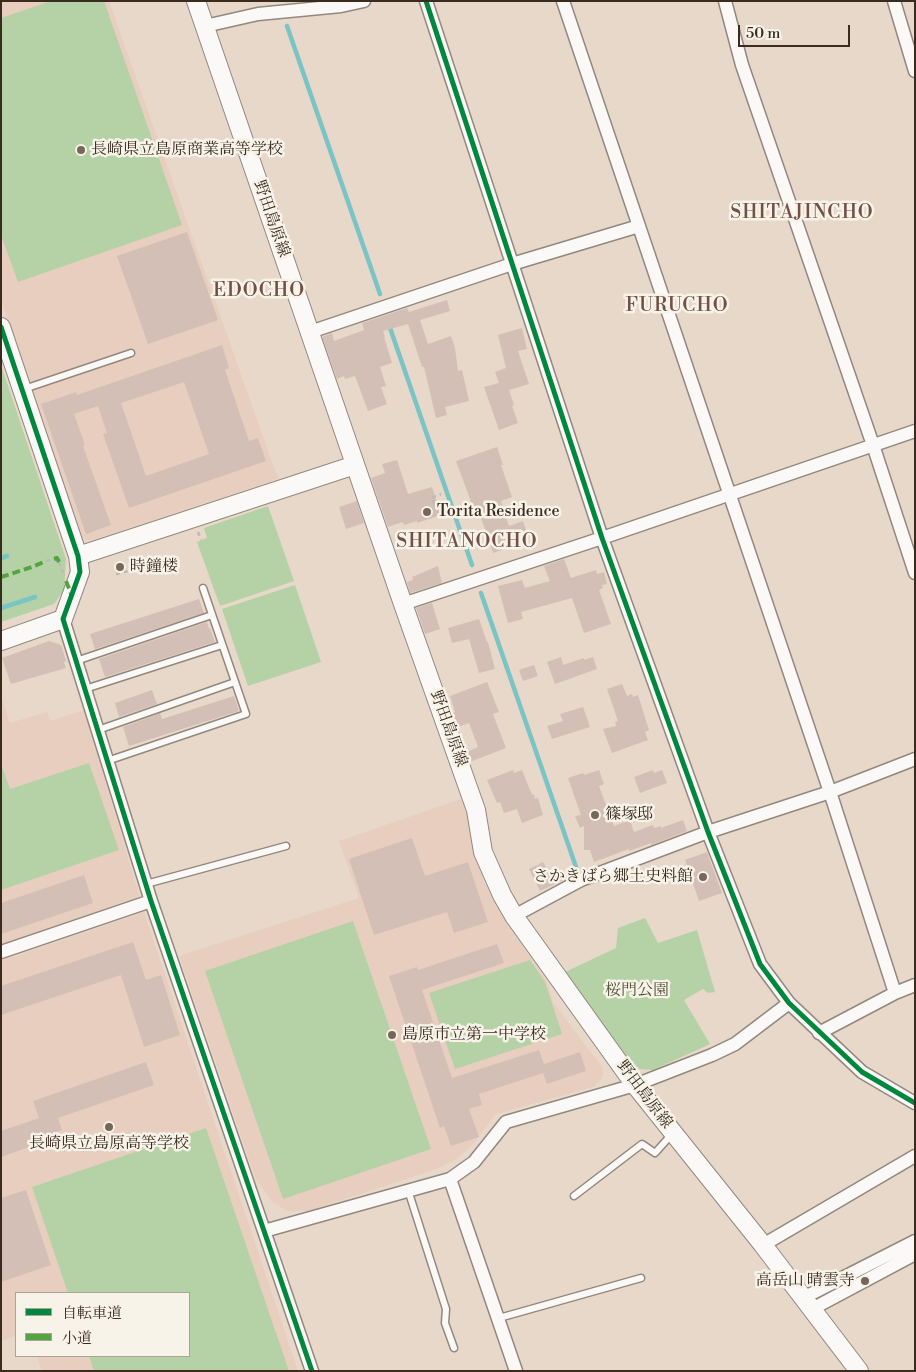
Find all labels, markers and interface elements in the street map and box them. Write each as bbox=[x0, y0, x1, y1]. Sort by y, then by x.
scale bar bbox=[741, 15, 854, 47]
text: 50 m bbox=[746, 24, 780, 43]
place label: 長崎県立島原商業高等学校 bbox=[91, 140, 283, 160]
marker: 長崎県立島原商業高等学校 bbox=[75, 144, 87, 156]
street label: 野田島原線 bbox=[249, 178, 293, 260]
district label: SHITAJINCHO bbox=[729, 202, 875, 224]
district label: EDOCHO bbox=[212, 280, 306, 302]
district label: FURUCHO bbox=[625, 295, 729, 317]
place label: Torita Residence bbox=[437, 502, 560, 522]
marker: Torita Residence bbox=[421, 506, 433, 518]
district label: SHITANOCHO bbox=[395, 531, 539, 553]
place label: 時鐘楼 bbox=[130, 557, 178, 577]
marker: 時鐘楼 bbox=[114, 561, 126, 573]
street label: 野田島原線 bbox=[425, 688, 471, 770]
place label: 篠塚邸 bbox=[605, 805, 653, 825]
marker: 篠塚邸 bbox=[589, 809, 601, 821]
place label: さかきばら郷土史料館 bbox=[533, 867, 693, 887]
marker: さかきばら郷土史料館 bbox=[697, 871, 709, 883]
park label: 桜門公園 bbox=[605, 981, 669, 1001]
place label: 島原市立第一中学校 bbox=[402, 1025, 546, 1045]
marker: 島原市立第一中学校 bbox=[386, 1029, 398, 1041]
street label: 野田島原線 bbox=[612, 1057, 676, 1133]
marker: 長崎県立島原高等学校 bbox=[103, 1121, 115, 1133]
place label: 長崎県立島原高等学校 bbox=[29, 1134, 189, 1154]
place label: 高岳山 晴雲寺 bbox=[756, 1271, 855, 1291]
marker: 高岳山 晴雲寺 bbox=[859, 1275, 871, 1287]
legend bbox=[15, 1292, 190, 1357]
text: 自転車道 bbox=[62, 1304, 122, 1323]
text: 小道 bbox=[62, 1329, 92, 1348]

